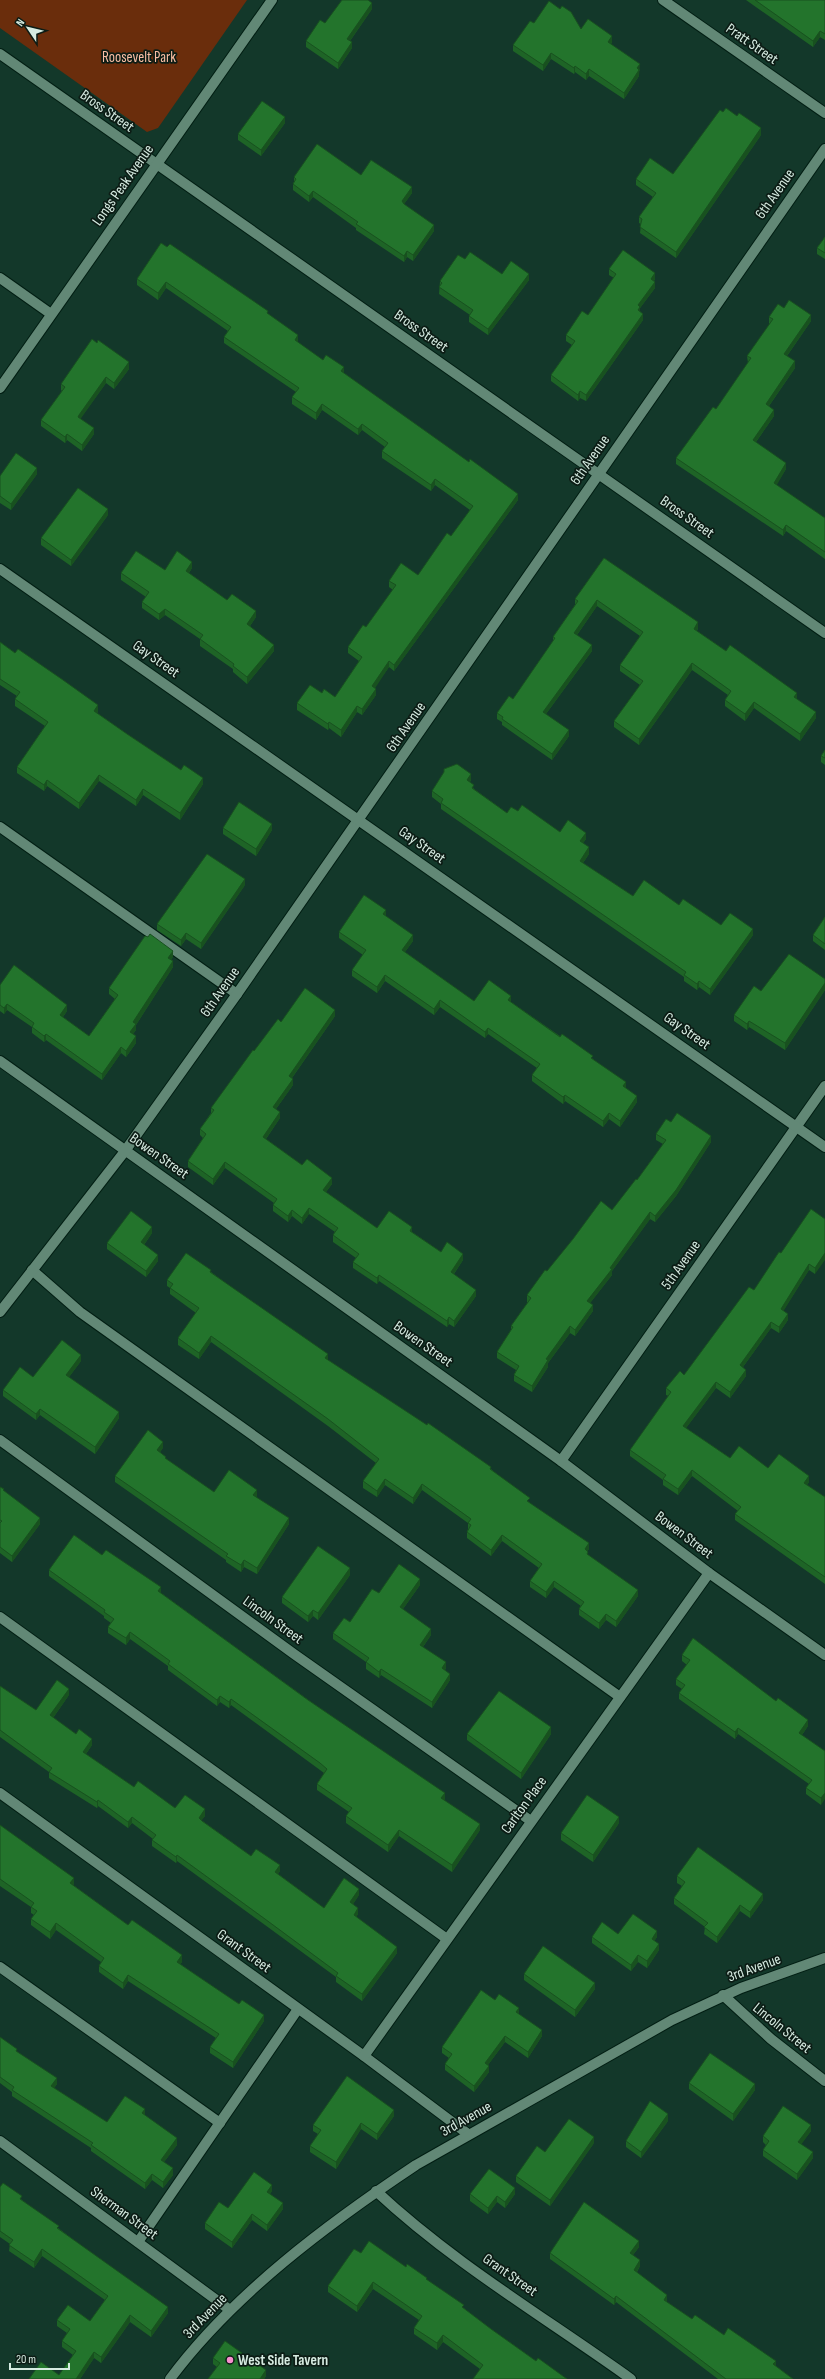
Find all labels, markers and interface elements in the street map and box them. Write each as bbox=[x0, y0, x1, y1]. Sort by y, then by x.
north arrow bbox=[8, 8, 48, 48]
text: N bbox=[13, 16, 27, 29]
street label: Pratt Street bbox=[722, 19, 782, 69]
park label: Roosevelt Park bbox=[102, 48, 176, 67]
street label: Bross Street bbox=[76, 86, 138, 137]
street label: Longs Peak Avenue bbox=[88, 141, 158, 229]
street label: 6th Avenue bbox=[751, 165, 799, 223]
street label: Bross Street bbox=[390, 306, 452, 357]
street label: 6th Avenue bbox=[566, 431, 614, 489]
street label: Bross Street bbox=[656, 492, 718, 543]
street label: Gay Street bbox=[129, 636, 183, 682]
street label: 6th Avenue bbox=[382, 698, 430, 756]
street label: Gay Street bbox=[395, 822, 449, 868]
street label: 6th Avenue bbox=[196, 963, 244, 1021]
street label: Gay Street bbox=[660, 1008, 714, 1054]
street label: Bowen Street bbox=[126, 1129, 193, 1183]
street label: 5th Avenue bbox=[657, 1237, 705, 1293]
street label: Bowen Street bbox=[390, 1317, 457, 1371]
street label: Bowen Street bbox=[651, 1507, 717, 1563]
street label: Lincoln Street bbox=[239, 1592, 307, 1649]
street label: Carlton Place bbox=[497, 1773, 551, 1837]
street label: Grant Street bbox=[213, 1925, 275, 1977]
street label: 3rd Avenue bbox=[725, 1950, 783, 1986]
street label: Lincoln Street bbox=[749, 1999, 816, 2058]
street label: 3rd Avenue bbox=[437, 2097, 495, 2141]
street label: Sherman Street bbox=[86, 2182, 162, 2244]
street label: Grant Street bbox=[479, 2249, 541, 2301]
street label: 3rd Avenue bbox=[179, 2289, 231, 2343]
scale bar bbox=[10, 2345, 69, 2371]
place label: West Side Tavern bbox=[238, 2351, 328, 2370]
text: 20 m bbox=[16, 2352, 36, 2367]
marker: West Side Tavern bbox=[225, 2355, 235, 2365]

